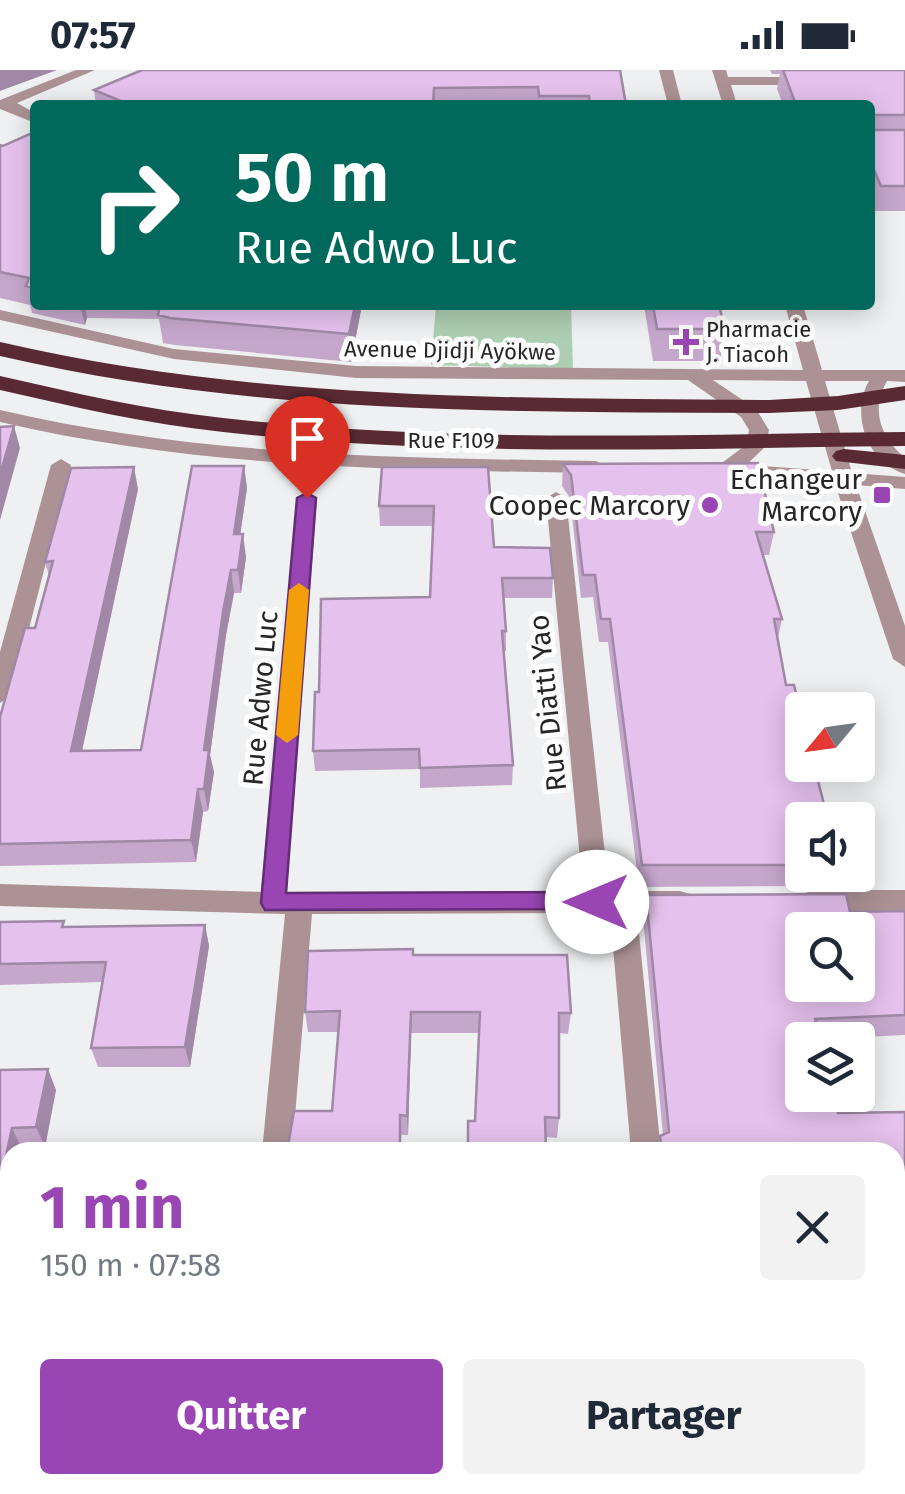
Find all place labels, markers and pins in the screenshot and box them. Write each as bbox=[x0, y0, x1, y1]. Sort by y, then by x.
place label: Pharmacie J. Tiacoh bbox=[706, 316, 811, 368]
marker: Pharmacie J. Tiacoh bbox=[675, 331, 697, 353]
pin bbox=[265, 396, 350, 499]
place label: Echangeur Marcory bbox=[730, 463, 862, 528]
marker: Echangeur Marcory bbox=[871, 484, 893, 506]
place label: Coopec Marcory bbox=[489, 489, 690, 522]
marker: Coopec Marcory bbox=[699, 494, 721, 516]

